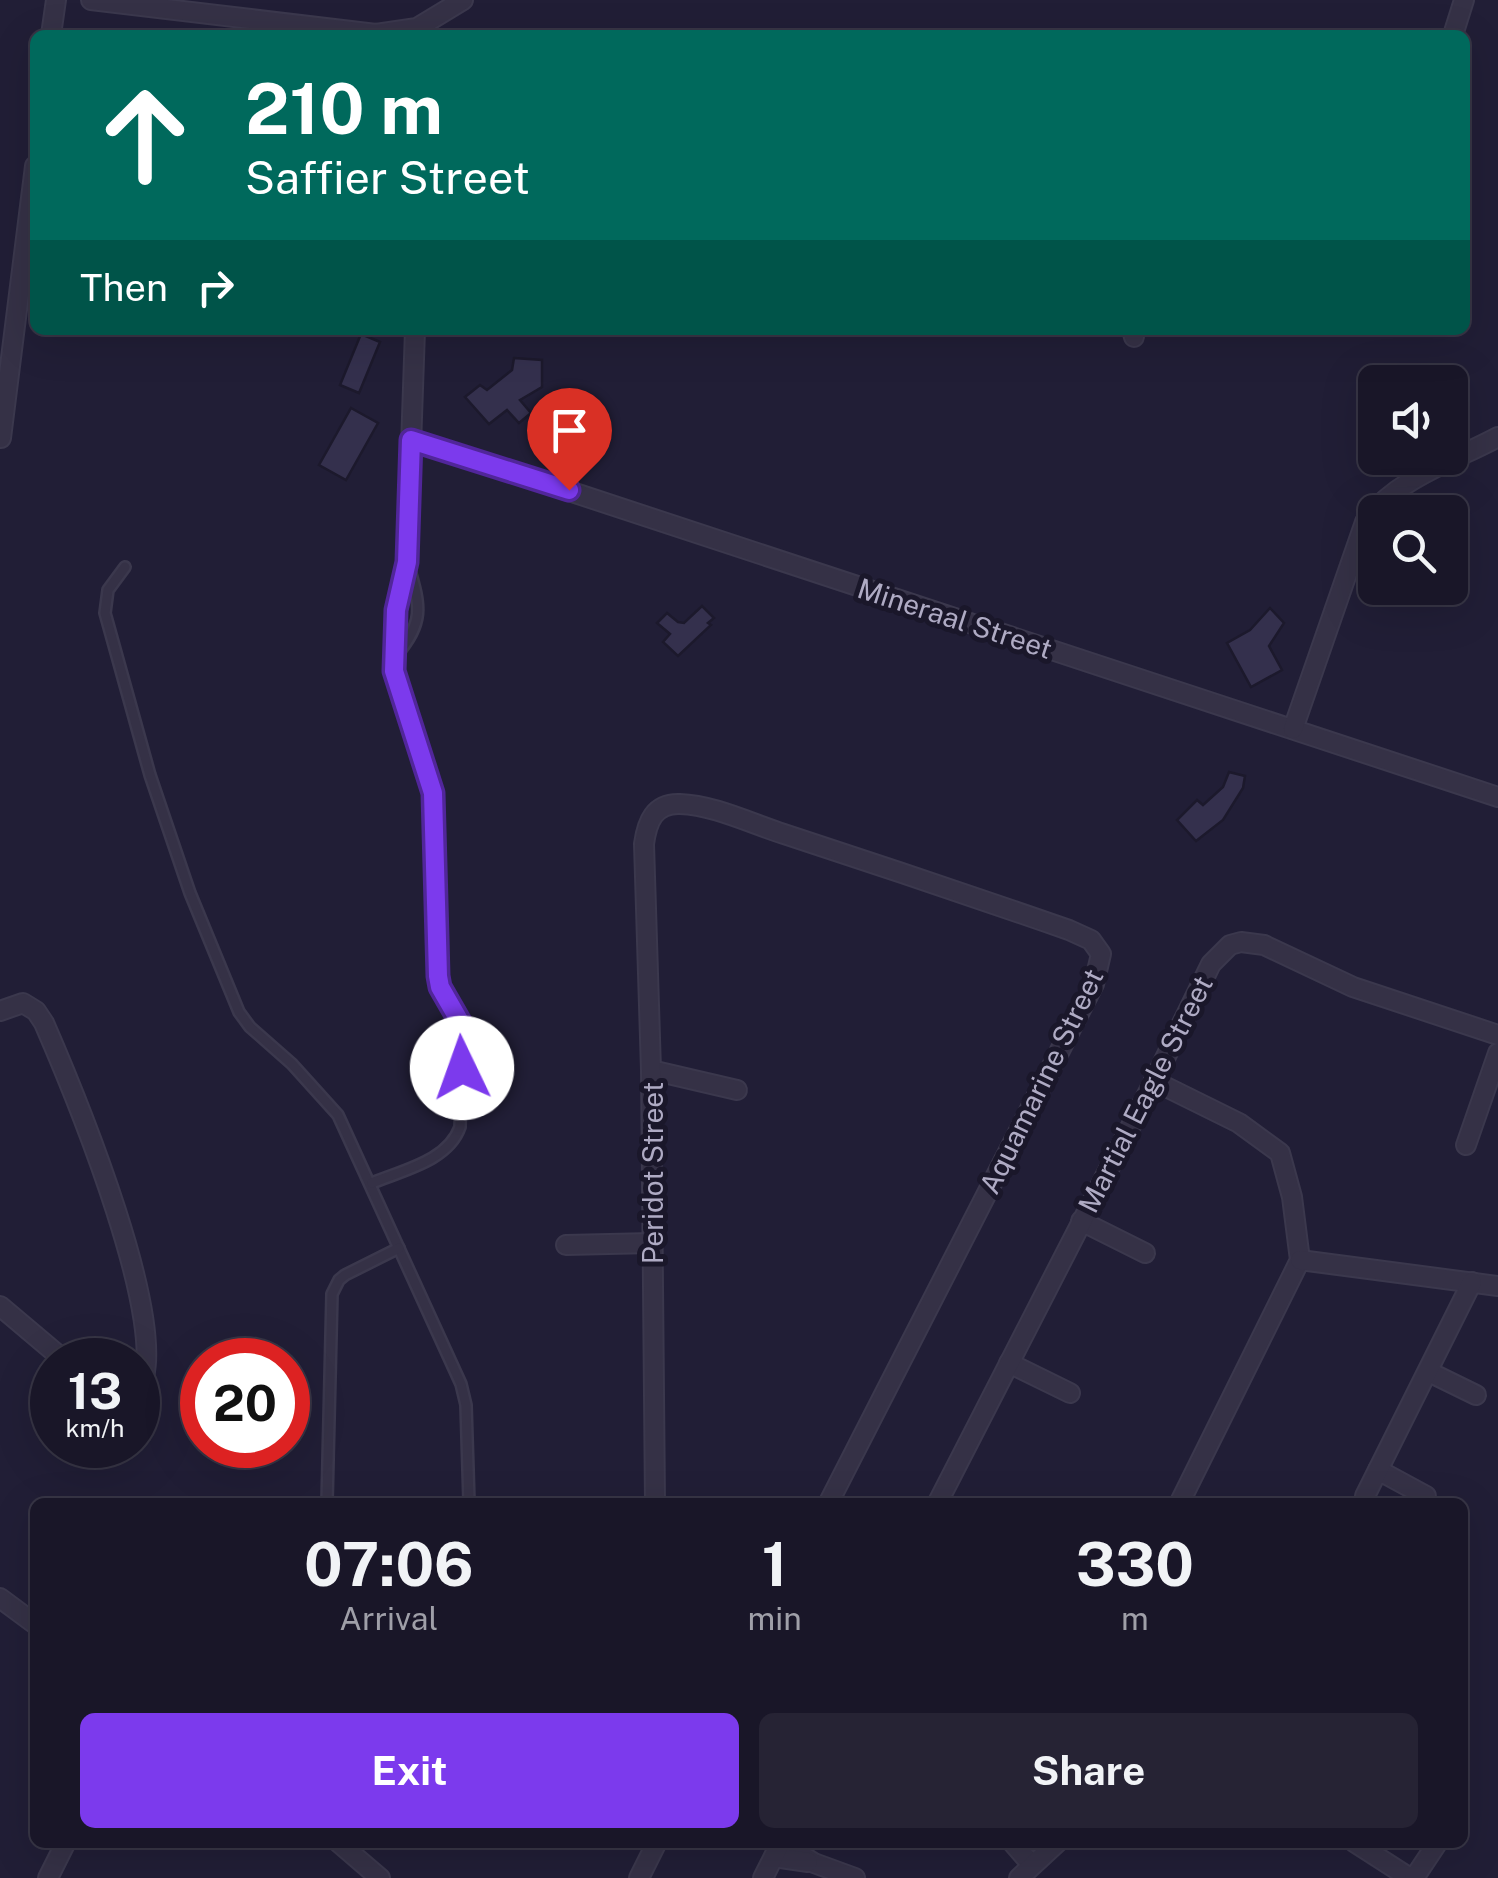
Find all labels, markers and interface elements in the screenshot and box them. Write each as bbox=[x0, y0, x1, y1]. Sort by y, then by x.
text: 210 m bbox=[245, 67, 443, 150]
icon: ahead bbox=[80, 70, 210, 200]
text: Saffier Street bbox=[245, 151, 530, 204]
icon: right bbox=[188, 260, 243, 315]
text: Then bbox=[80, 265, 168, 310]
map controls bbox=[1358, 365, 1468, 605]
button: sound bbox=[1358, 365, 1468, 475]
pin bbox=[527, 388, 612, 491]
icon: arrive bbox=[542, 403, 597, 458]
button: search bbox=[1358, 495, 1468, 605]
street label: Mineraal Street bbox=[854, 571, 1056, 665]
street label: Aquamarine Street bbox=[972, 963, 1110, 1199]
street label: Martial Eagle Street bbox=[1071, 970, 1219, 1218]
position arrow bbox=[410, 1016, 514, 1120]
street label: Peridot Street bbox=[636, 1082, 669, 1264]
speed limit sign: 20 bbox=[180, 1338, 310, 1468]
text: 13 bbox=[68, 1361, 122, 1420]
text: km/h bbox=[66, 1413, 124, 1443]
text: 07:06 bbox=[304, 1529, 474, 1600]
text: 1 bbox=[762, 1529, 788, 1600]
text: 330 bbox=[1076, 1529, 1194, 1600]
text: Arrival bbox=[339, 1600, 438, 1637]
text: min bbox=[748, 1600, 802, 1637]
text: m bbox=[1121, 1600, 1149, 1637]
button: Exit bbox=[80, 1713, 739, 1828]
button: Share bbox=[759, 1713, 1418, 1828]

